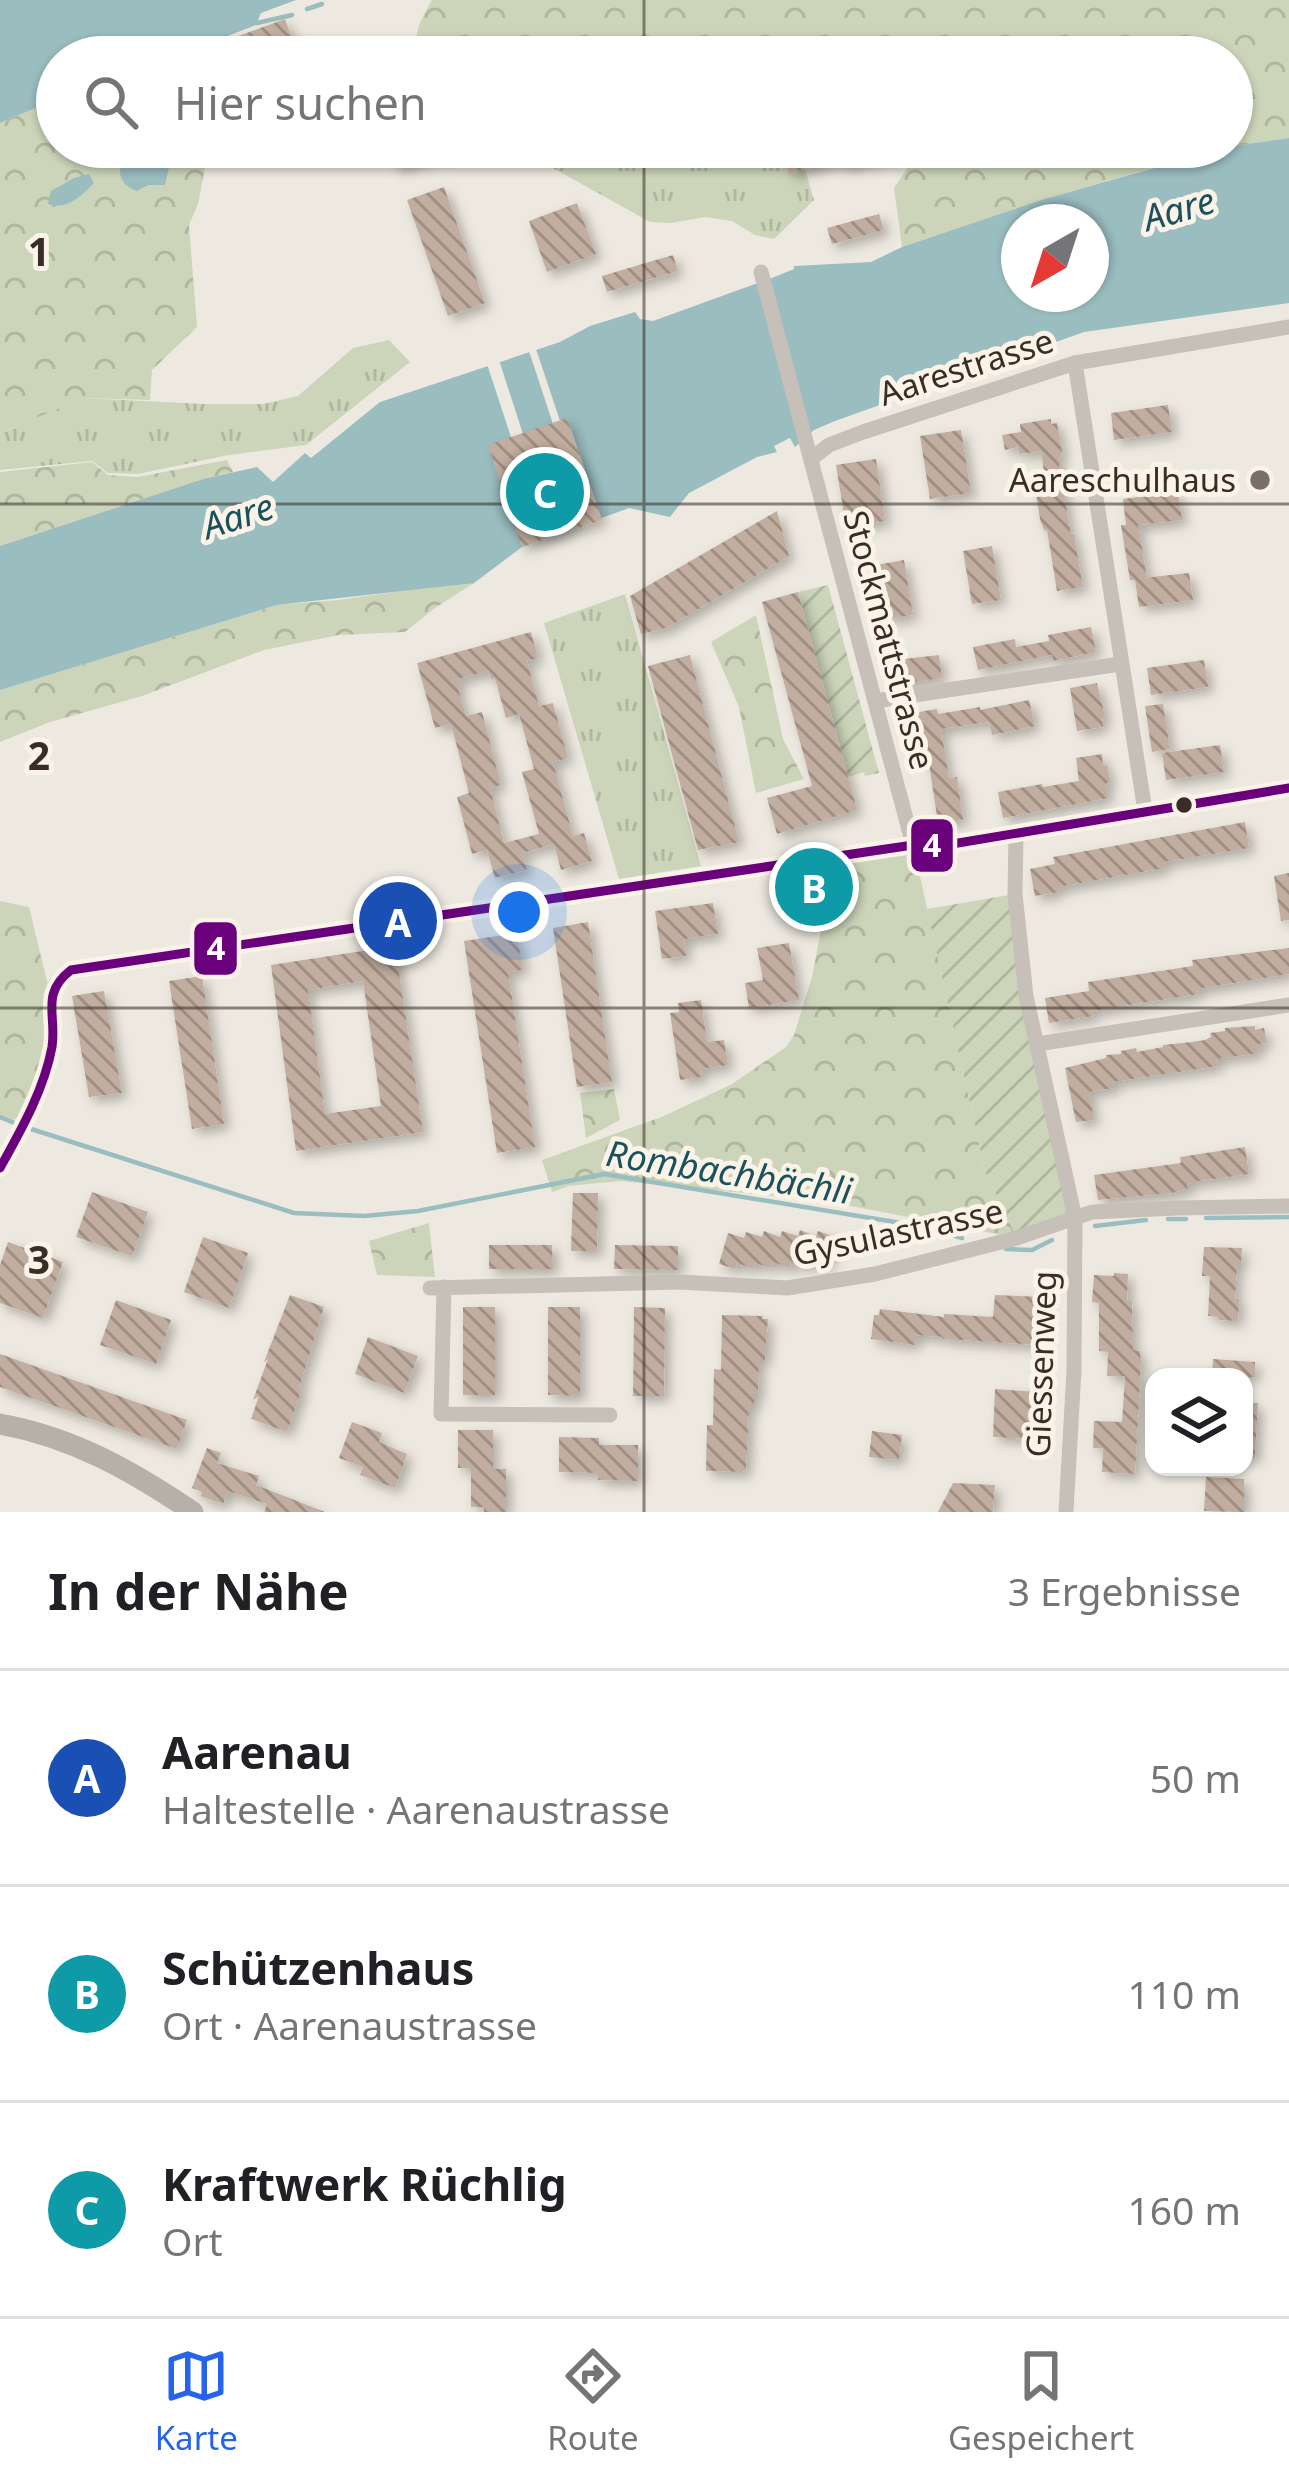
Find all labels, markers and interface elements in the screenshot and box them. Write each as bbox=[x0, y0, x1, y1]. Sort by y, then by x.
search box bbox=[36, 36, 1253, 168]
icon: search bbox=[78, 69, 144, 135]
text: Hier suchen bbox=[174, 72, 427, 133]
water label: Aare bbox=[1134, 175, 1220, 243]
north arrow bbox=[1001, 204, 1109, 312]
text: 1 bbox=[28, 224, 50, 277]
street label: Aarestrasse bbox=[873, 317, 1059, 416]
pin: C bbox=[506, 447, 584, 537]
place label: Aareschulhaus bbox=[1009, 457, 1236, 502]
marker: Aareschulhaus bbox=[1247, 467, 1273, 493]
water label: Aare bbox=[193, 481, 280, 551]
street label: Stockmattstrasse bbox=[833, 506, 946, 774]
text: 2 bbox=[28, 728, 50, 781]
unlabelled marker bbox=[1173, 794, 1195, 816]
line badge: 4 bbox=[909, 817, 955, 874]
text: 4 bbox=[923, 822, 942, 867]
pin: B bbox=[775, 842, 853, 932]
pin: A bbox=[359, 876, 437, 966]
your location bbox=[489, 882, 549, 942]
line badge: 4 bbox=[192, 920, 239, 977]
text: 4 bbox=[207, 925, 226, 970]
water label: Rombachbächli bbox=[603, 1128, 856, 1215]
street label: Gysulastrasse bbox=[789, 1187, 1007, 1276]
text: 3 bbox=[28, 1232, 50, 1285]
street label: Giessenweg bbox=[1015, 1270, 1066, 1458]
map controls bbox=[1145, 1368, 1253, 1476]
button: layers bbox=[1145, 1368, 1253, 1476]
text: In der Nähe bbox=[48, 1555, 349, 1625]
text: 3 Ergebnisse bbox=[1008, 1564, 1241, 1617]
text: Aarenau bbox=[162, 1721, 352, 1782]
text: A bbox=[74, 1751, 101, 1804]
text: 50 m bbox=[1150, 1751, 1241, 1804]
text: Haltestelle · Aarenaustrasse bbox=[162, 1782, 670, 1835]
text: Schützenhaus bbox=[162, 1937, 474, 1998]
text: B bbox=[74, 1967, 100, 2020]
text: 110 m bbox=[1127, 1967, 1241, 2020]
text: Ort · Aarenaustrasse bbox=[162, 1998, 537, 2051]
text: Kraftwerk Rüchlig bbox=[162, 2153, 567, 2214]
text: C bbox=[74, 2183, 100, 2236]
text: 160 m bbox=[1127, 2183, 1241, 2236]
text: Ort bbox=[162, 2214, 223, 2267]
tab: Karte bbox=[155, 2343, 238, 2460]
tab: Route bbox=[547, 2343, 639, 2460]
tab: Gespeichert bbox=[948, 2343, 1134, 2460]

